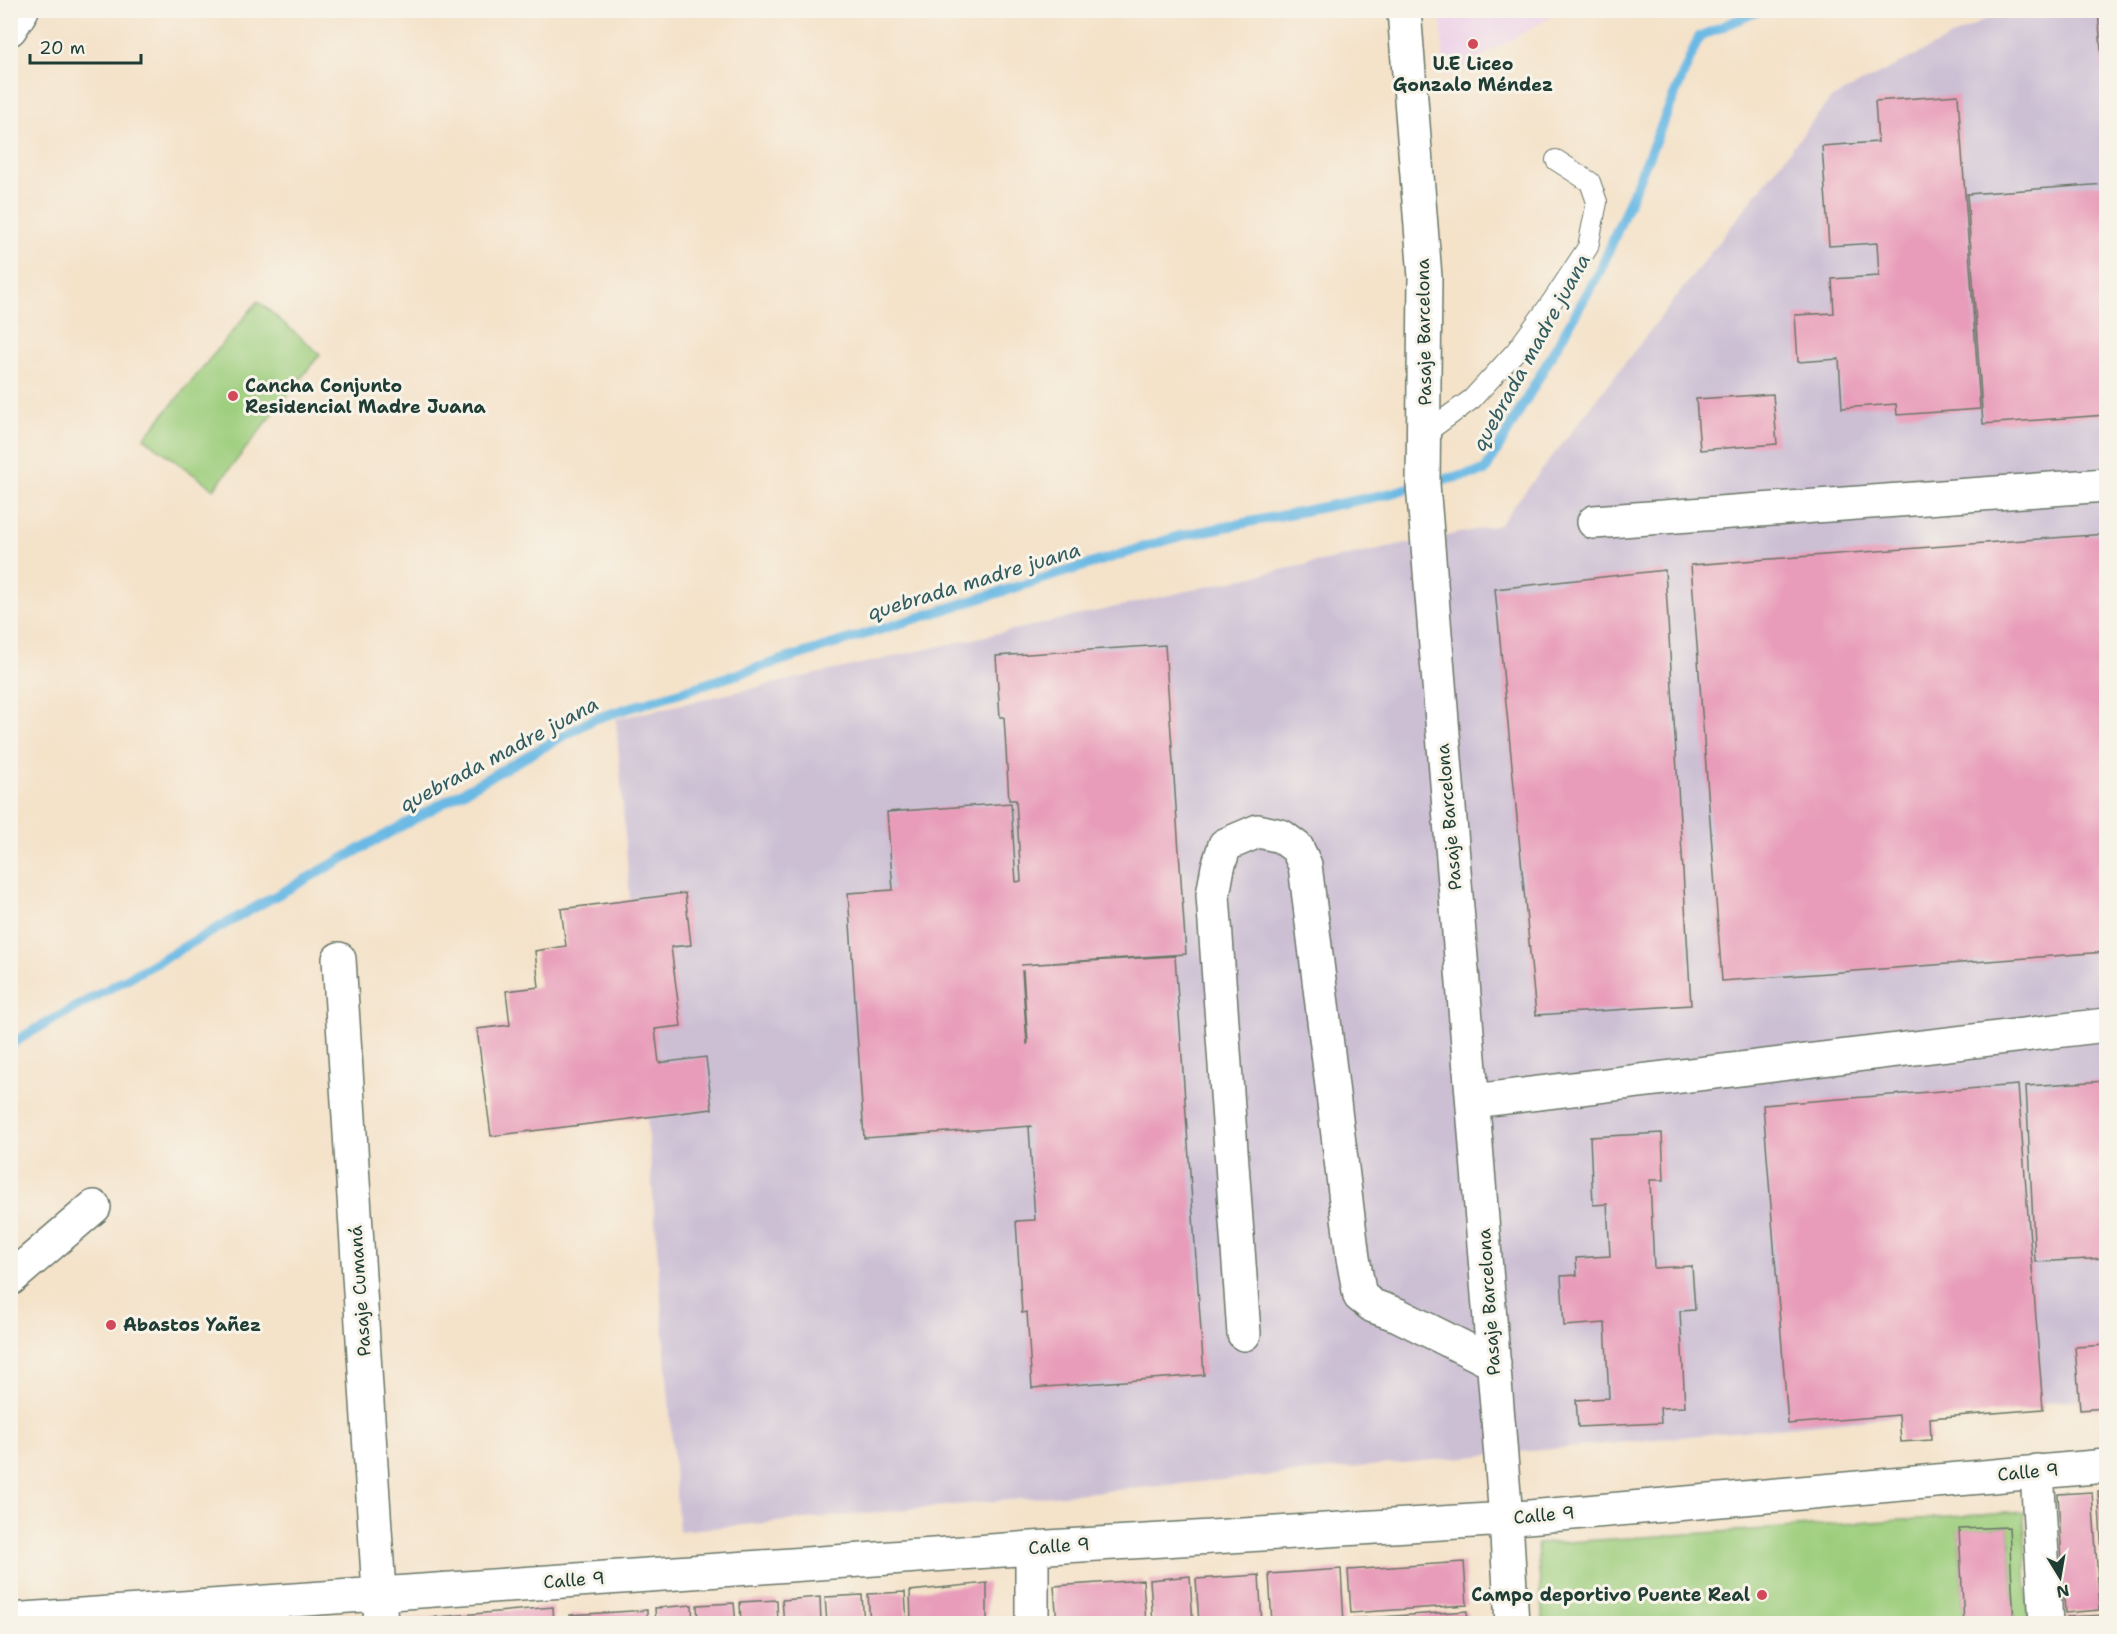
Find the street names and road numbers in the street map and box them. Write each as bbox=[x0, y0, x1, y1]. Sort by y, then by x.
street label: Pasaje Barcelona bbox=[1411, 258, 1437, 406]
street label: Pasaje Barcelona bbox=[1431, 743, 1467, 891]
street label: Pasaje Cumaná bbox=[343, 1225, 377, 1357]
street label: Pasaje Barcelona bbox=[1472, 1228, 1506, 1376]
street label: Calle 9 bbox=[1996, 1457, 2060, 1487]
street label: Calle 9 bbox=[1512, 1500, 1576, 1530]
street label: Calle 9 bbox=[1027, 1532, 1091, 1560]
street label: Calle 9 bbox=[542, 1566, 606, 1594]

